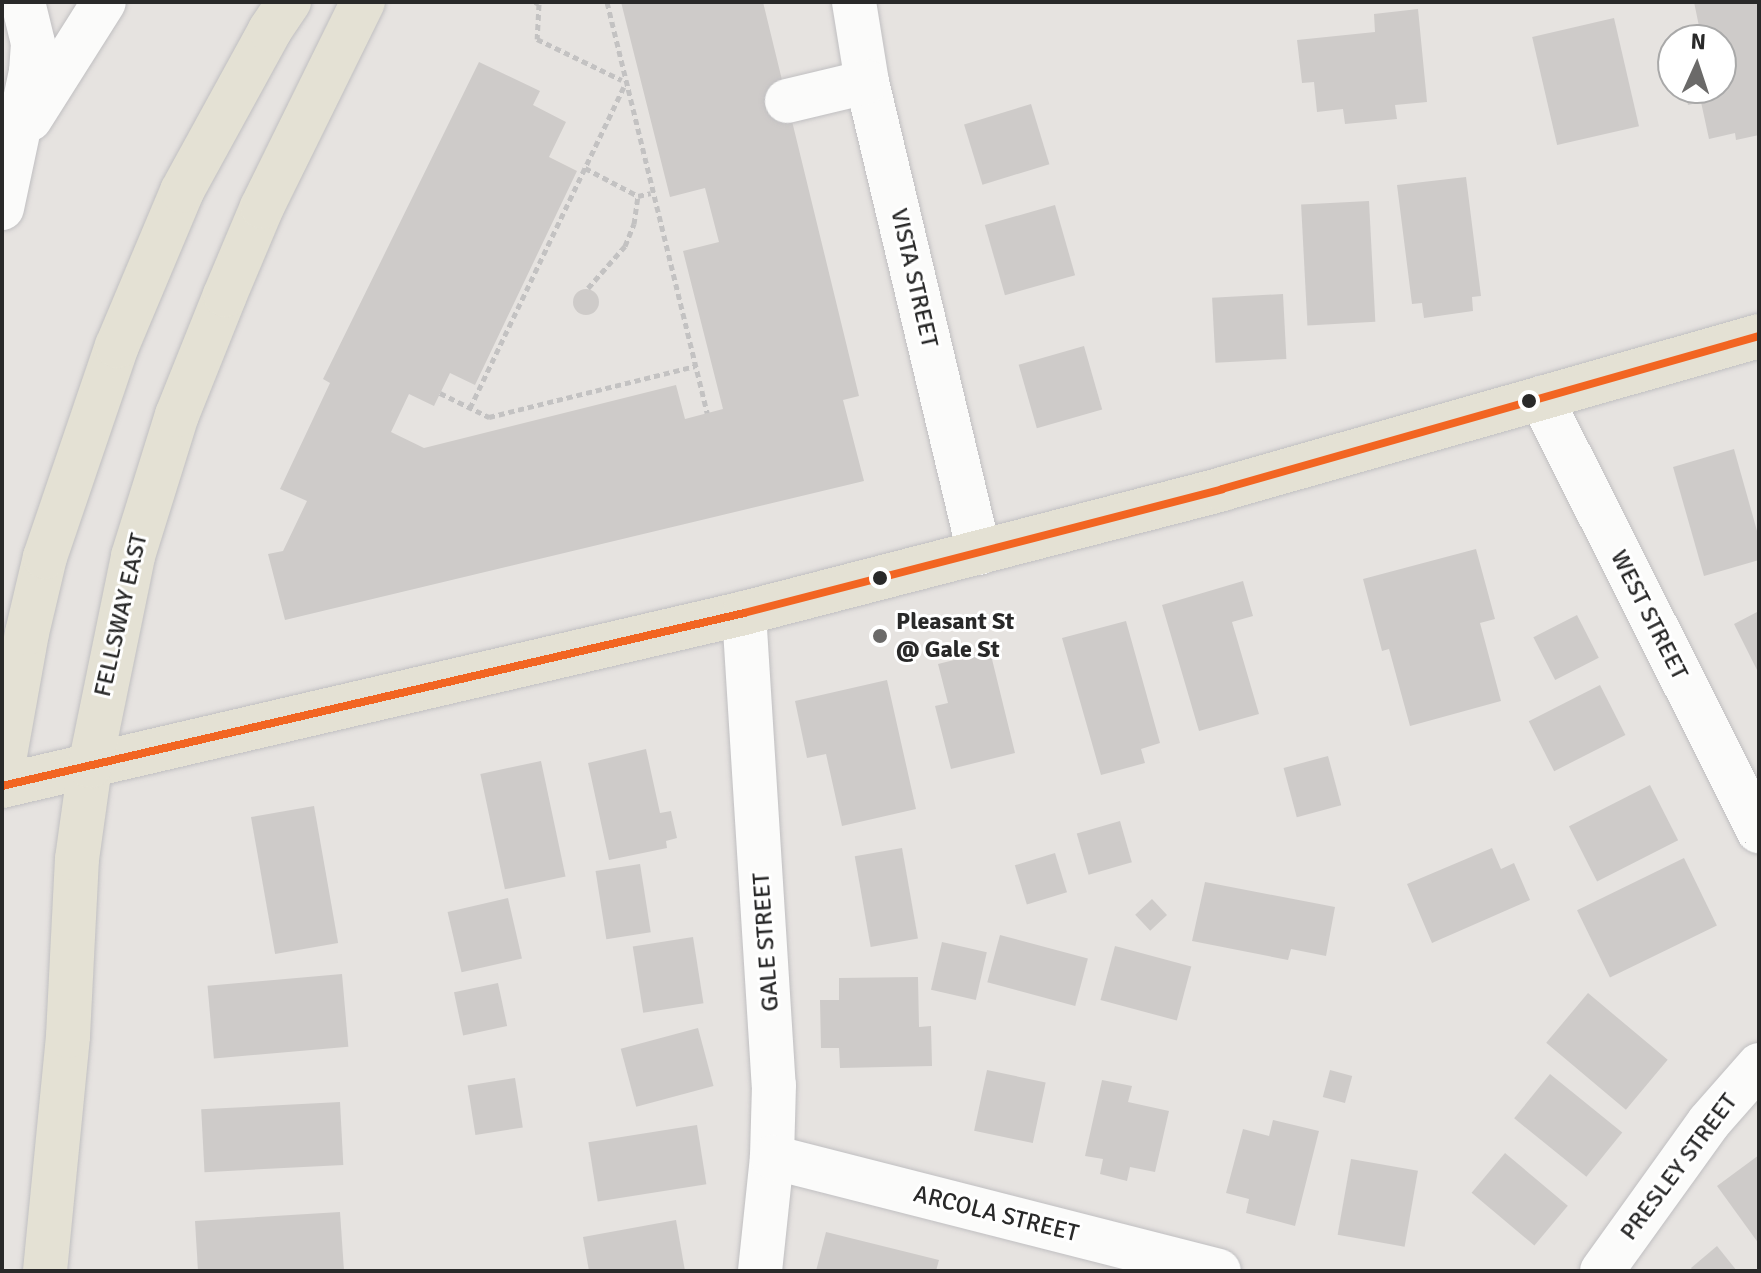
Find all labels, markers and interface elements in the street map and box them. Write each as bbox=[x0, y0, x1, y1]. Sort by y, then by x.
north arrow bbox=[1657, 24, 1737, 104]
text: N bbox=[1690, 28, 1707, 55]
street label: VISTA STREET bbox=[884, 206, 944, 350]
unlabelled marker bbox=[1521, 393, 1537, 409]
street label: FELLSWAY EAST bbox=[88, 531, 154, 699]
street label: WEST STREET bbox=[1604, 545, 1694, 685]
unlabelled marker bbox=[872, 570, 888, 586]
place label: Pleasant St @ Gale St bbox=[896, 608, 1014, 664]
marker: Pleasant St @ Gale St bbox=[871, 627, 889, 645]
street label: GALE STREET bbox=[747, 872, 785, 1012]
street label: PRESLEY STREET bbox=[1615, 1088, 1743, 1246]
street label: ARCOLA STREET bbox=[911, 1180, 1081, 1248]

